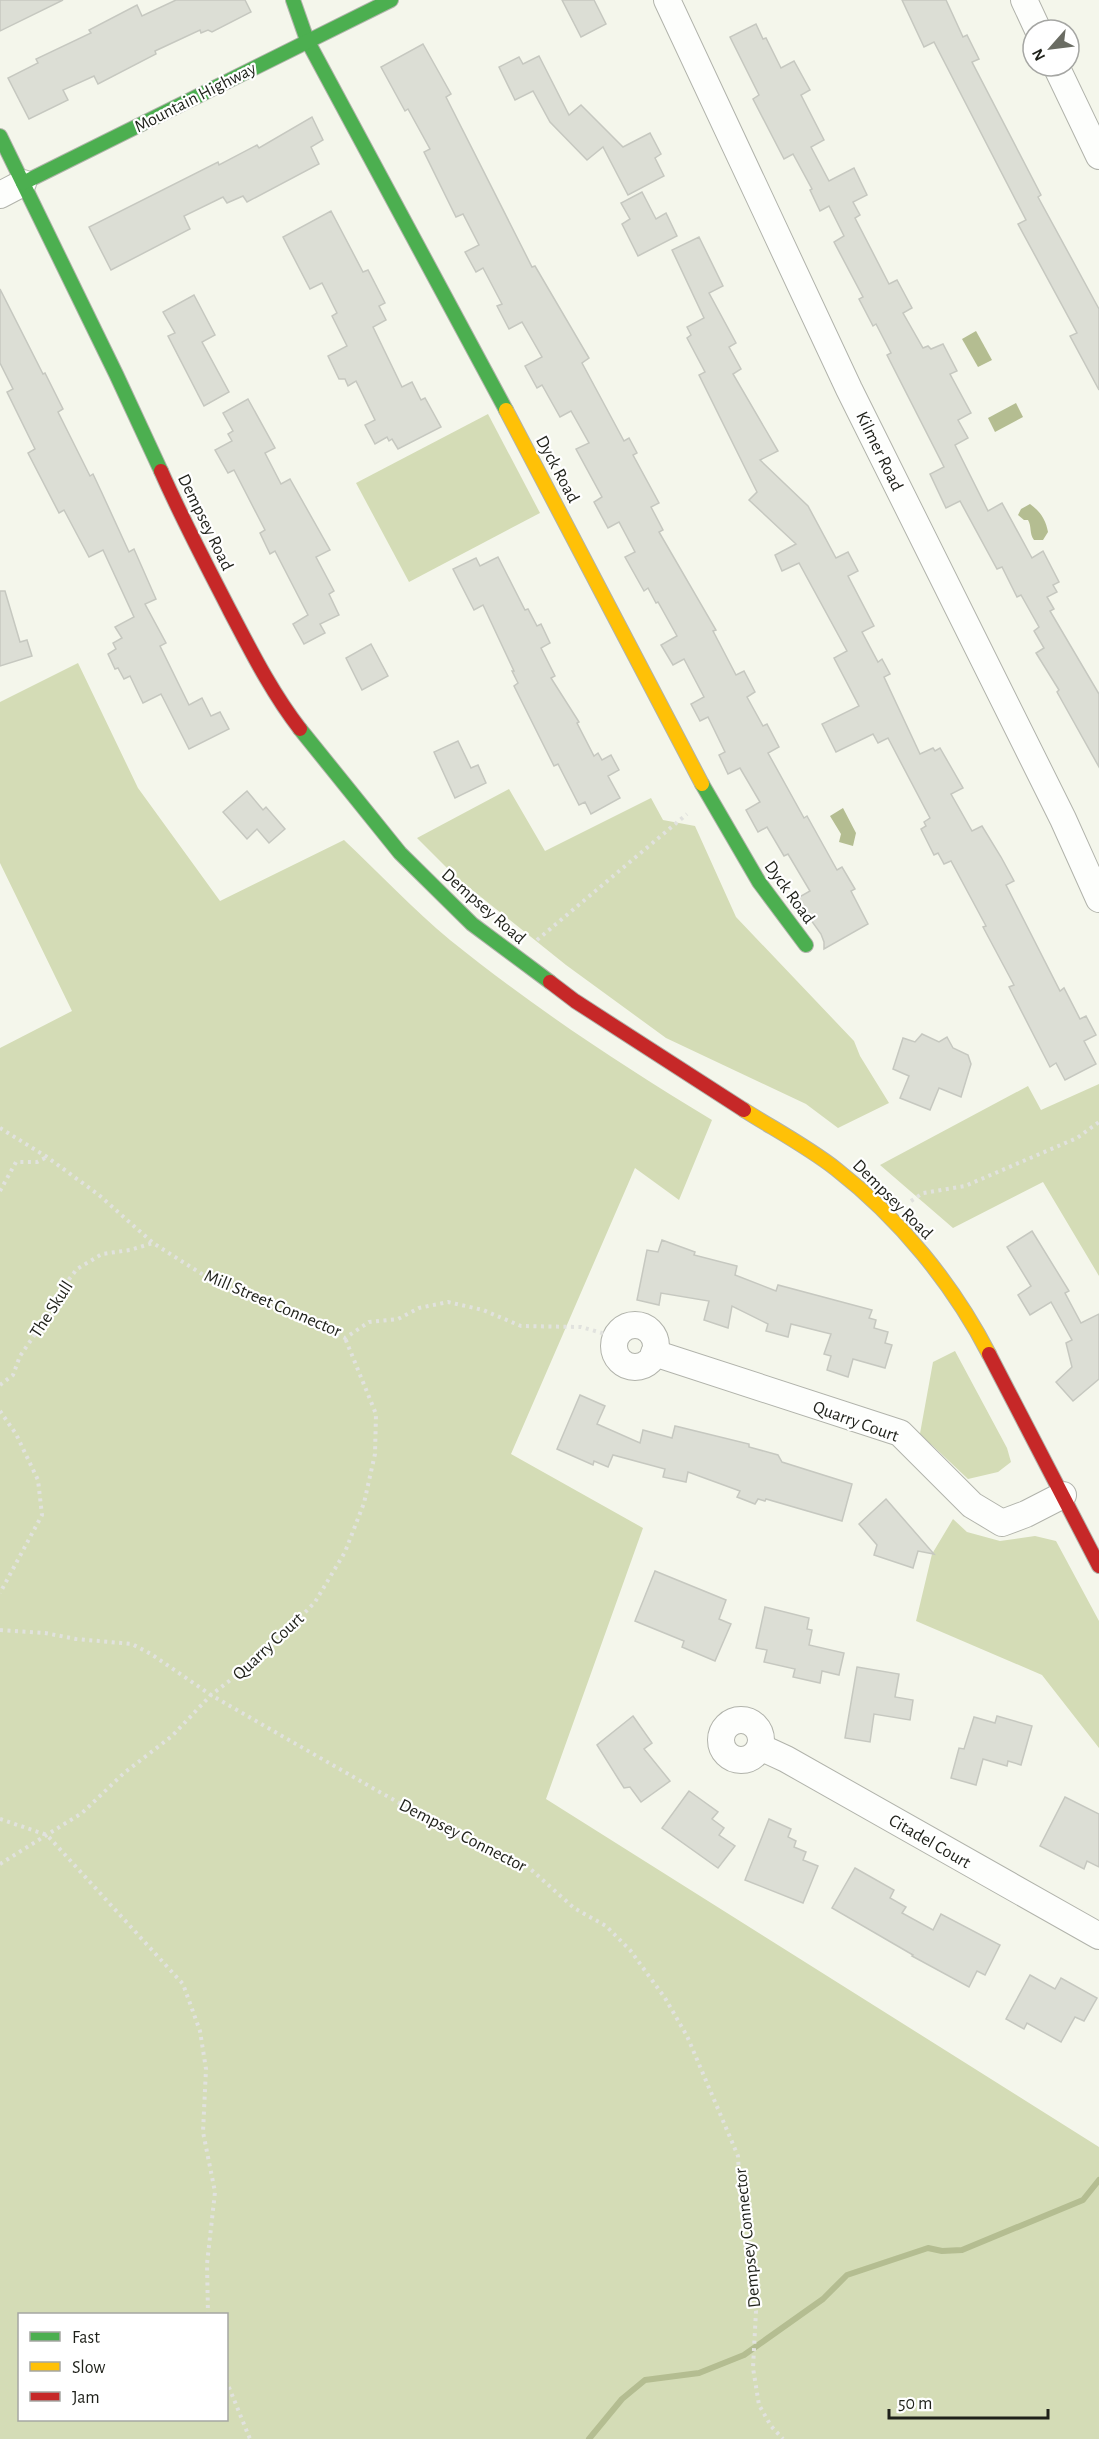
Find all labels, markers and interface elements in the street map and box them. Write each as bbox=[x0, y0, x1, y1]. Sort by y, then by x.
north arrow bbox=[1021, 18, 1081, 78]
text: N bbox=[1029, 46, 1048, 63]
street label: Mountain Highway bbox=[132, 59, 259, 136]
street label: Kilmer Road bbox=[852, 409, 906, 494]
street label: Dyck Road bbox=[532, 433, 582, 506]
street label: Dempsey Road bbox=[174, 471, 236, 574]
street label: Dyck Road bbox=[760, 858, 818, 927]
street label: Dempsey Road bbox=[438, 866, 529, 948]
street label: Dempsey Road bbox=[849, 1156, 936, 1243]
street label: Mill Street Connector bbox=[201, 1267, 344, 1341]
street label: The Skull bbox=[27, 1278, 77, 1341]
street label: Quarry Court bbox=[810, 1398, 901, 1446]
street label: Quarry Court bbox=[230, 1609, 308, 1684]
street label: Dempsey Connector bbox=[396, 1796, 529, 1876]
street label: Citadel Court bbox=[886, 1811, 974, 1873]
street label: Dempsey Connector bbox=[732, 2167, 764, 2309]
legend bbox=[18, 2313, 228, 2421]
text: Fast bbox=[72, 2329, 100, 2347]
text: Slow bbox=[72, 2359, 105, 2377]
scale bar bbox=[889, 2382, 1048, 2420]
text: Jam bbox=[72, 2389, 100, 2407]
text: 50 m bbox=[898, 2395, 932, 2413]

